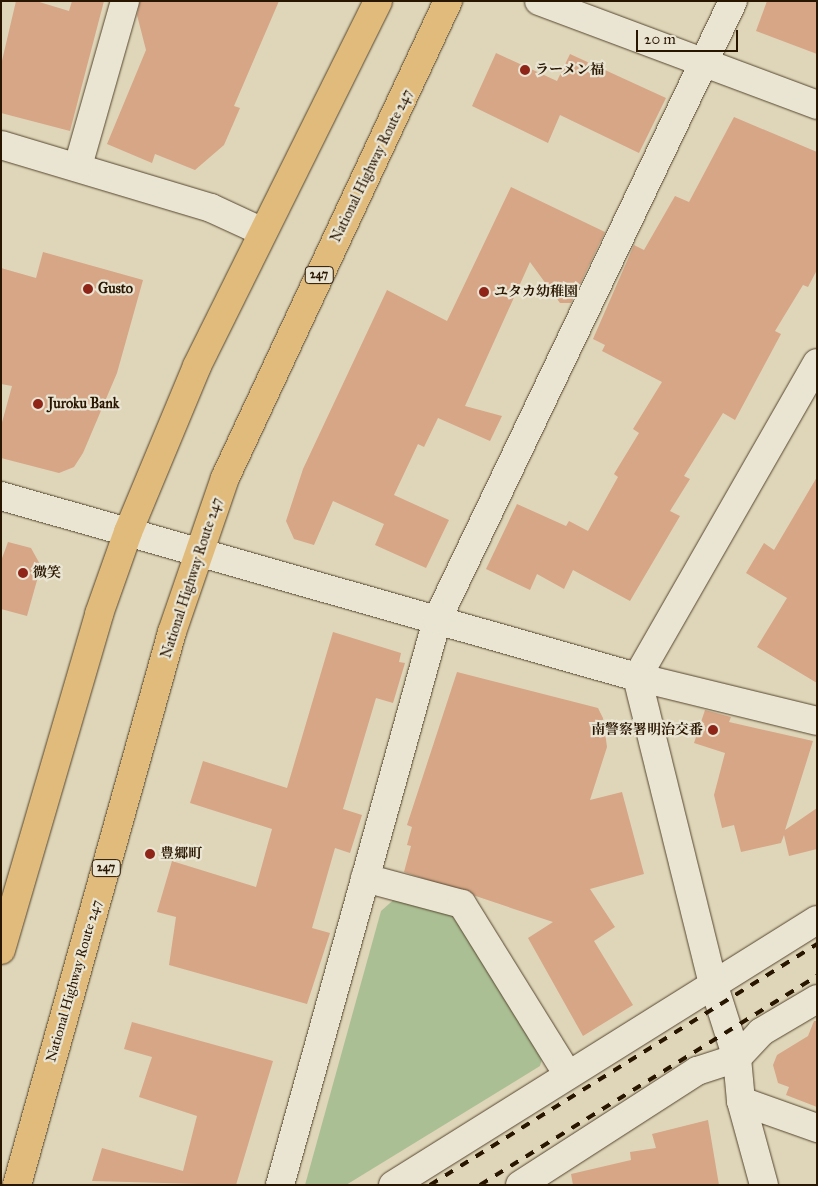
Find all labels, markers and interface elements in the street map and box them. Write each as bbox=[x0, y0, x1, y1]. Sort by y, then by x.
scale bar bbox=[638, 20, 740, 52]
text: 20 m bbox=[644, 30, 676, 48]
place label: ラーメン福 bbox=[535, 62, 605, 78]
marker: ラーメン福 bbox=[519, 64, 531, 76]
street label: National Highway Route 247 bbox=[328, 87, 416, 245]
road number: 247 bbox=[304, 266, 334, 284]
place label: Gusto bbox=[98, 281, 133, 297]
marker: Gusto bbox=[82, 283, 94, 295]
place label: ユタカ幼稚園 bbox=[494, 284, 578, 300]
marker: ユタカ幼稚園 bbox=[478, 286, 490, 298]
place label: Juroku Bank bbox=[48, 396, 119, 412]
marker: Juroku Bank bbox=[32, 398, 44, 410]
street label: National Highway Route 247 bbox=[158, 496, 226, 660]
place label: 微笑 bbox=[33, 565, 61, 581]
marker: 微笑 bbox=[17, 567, 29, 579]
place label: 南警察署明治交番 bbox=[591, 722, 703, 738]
marker: 南警察署明治交番 bbox=[707, 724, 719, 736]
place label: 豊郷町 bbox=[160, 846, 202, 862]
marker: 豊郷町 bbox=[144, 848, 156, 860]
road number: 247 bbox=[91, 858, 121, 878]
street label: National Highway Route 247 bbox=[43, 898, 105, 1064]

